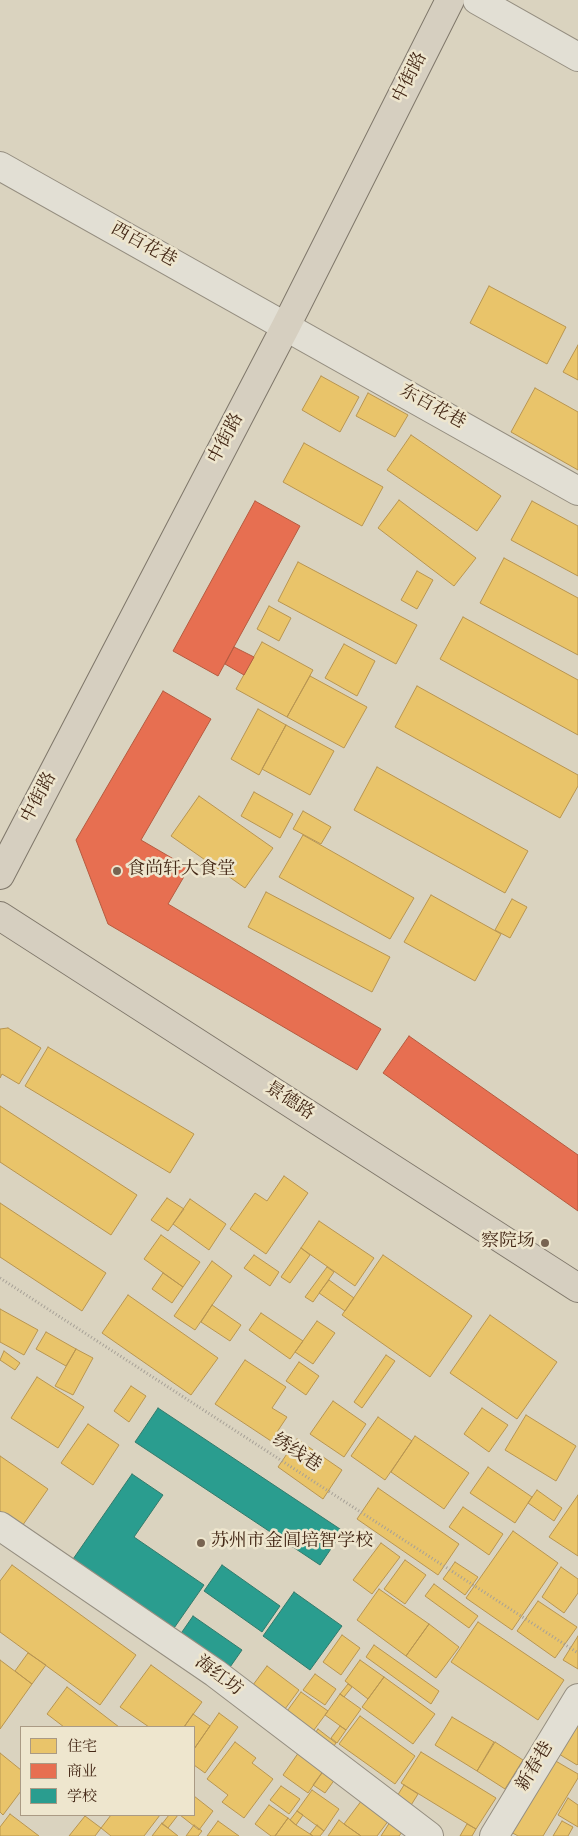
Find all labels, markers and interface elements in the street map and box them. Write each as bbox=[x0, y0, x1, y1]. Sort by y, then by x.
street label: 中街路 bbox=[389, 49, 433, 107]
street label: 西百花巷 bbox=[106, 219, 180, 273]
street label: 东百花巷 bbox=[395, 381, 469, 435]
street label: 中街路 bbox=[205, 410, 249, 468]
street label: 中街路 bbox=[18, 769, 62, 827]
place label: 食尚轩大食堂 bbox=[127, 860, 235, 882]
marker: 食尚轩大食堂 bbox=[111, 865, 123, 877]
street label: 景德路 bbox=[260, 1078, 318, 1126]
place label: 察院场 bbox=[481, 1232, 535, 1254]
marker: 察院场 bbox=[539, 1237, 551, 1249]
street label: 绣线巷 bbox=[267, 1430, 325, 1478]
place label: 苏州市金阊培智学校 bbox=[211, 1532, 373, 1554]
marker: 苏州市金阊培智学校 bbox=[195, 1537, 207, 1549]
street label: 海红坊 bbox=[190, 1652, 246, 1702]
legend bbox=[20, 1726, 195, 1816]
text: 住宅 bbox=[67, 1737, 97, 1758]
street label: 新春巷 bbox=[513, 1738, 559, 1796]
text: 商业 bbox=[67, 1762, 97, 1783]
text: 学校 bbox=[67, 1787, 97, 1808]

